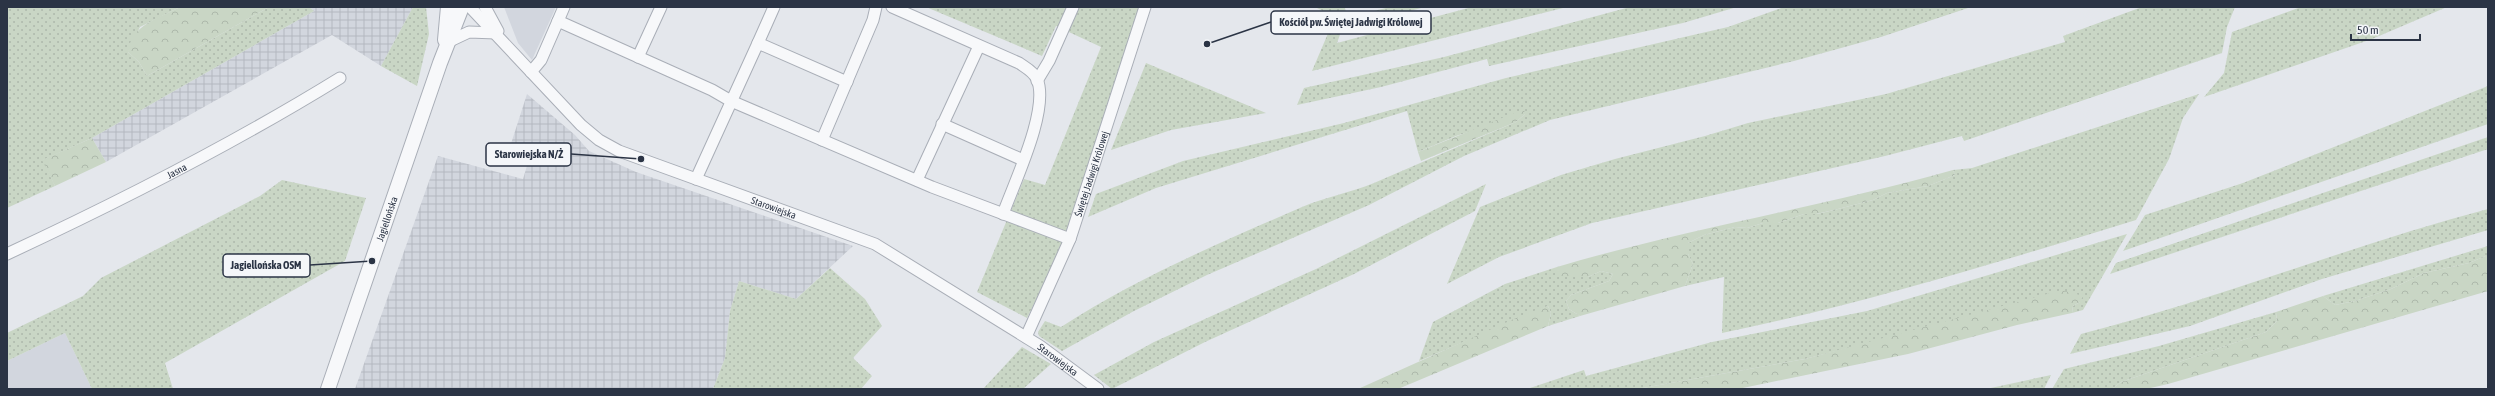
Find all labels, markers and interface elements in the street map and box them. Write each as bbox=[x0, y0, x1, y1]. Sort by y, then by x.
callout: Kościół pw. Świętej Jadwigi Królowej bbox=[1271, 11, 1431, 34]
text: Kościół pw. Świętej Jadwigi Królowej bbox=[1279, 16, 1423, 28]
scale bar bbox=[2351, 16, 2420, 42]
text: 50 m bbox=[2357, 23, 2379, 37]
street label: Świętej Jadwigi Królowej bbox=[1073, 130, 1111, 218]
callout: Starowiejska N/Ż bbox=[486, 143, 571, 166]
text: Starowiejska N/Ż bbox=[495, 148, 563, 160]
street label: Jasna bbox=[165, 161, 189, 181]
street label: Jagiellońska bbox=[374, 195, 400, 243]
street label: Starowiejska bbox=[750, 195, 798, 221]
callout: Jagiellońska OSM bbox=[223, 254, 310, 277]
text: Jagiellońska OSM bbox=[230, 259, 301, 271]
street label: Starowiejska bbox=[1036, 341, 1080, 378]

